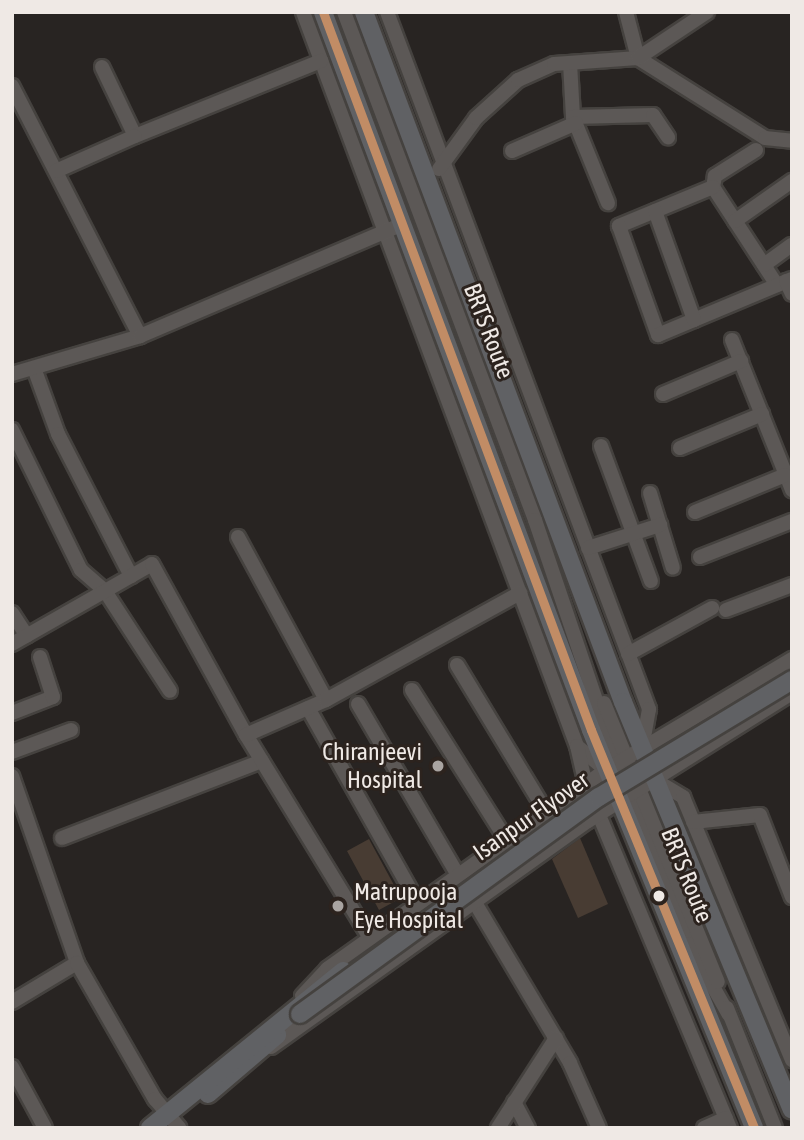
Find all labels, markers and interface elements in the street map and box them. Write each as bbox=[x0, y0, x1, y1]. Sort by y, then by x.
street label: BRTS Route bbox=[458, 279, 520, 383]
place label: Chiranjeevi Hospital bbox=[322, 738, 422, 794]
marker: Chiranjeevi Hospital bbox=[428, 756, 448, 776]
street label: Isanpur Flyover bbox=[468, 766, 594, 866]
street label: BRTS Route bbox=[655, 823, 719, 927]
place label: Matrupooja Eye Hospital bbox=[354, 878, 463, 934]
unlabelled marker bbox=[652, 889, 666, 903]
marker: Matrupooja Eye Hospital bbox=[328, 896, 348, 916]

